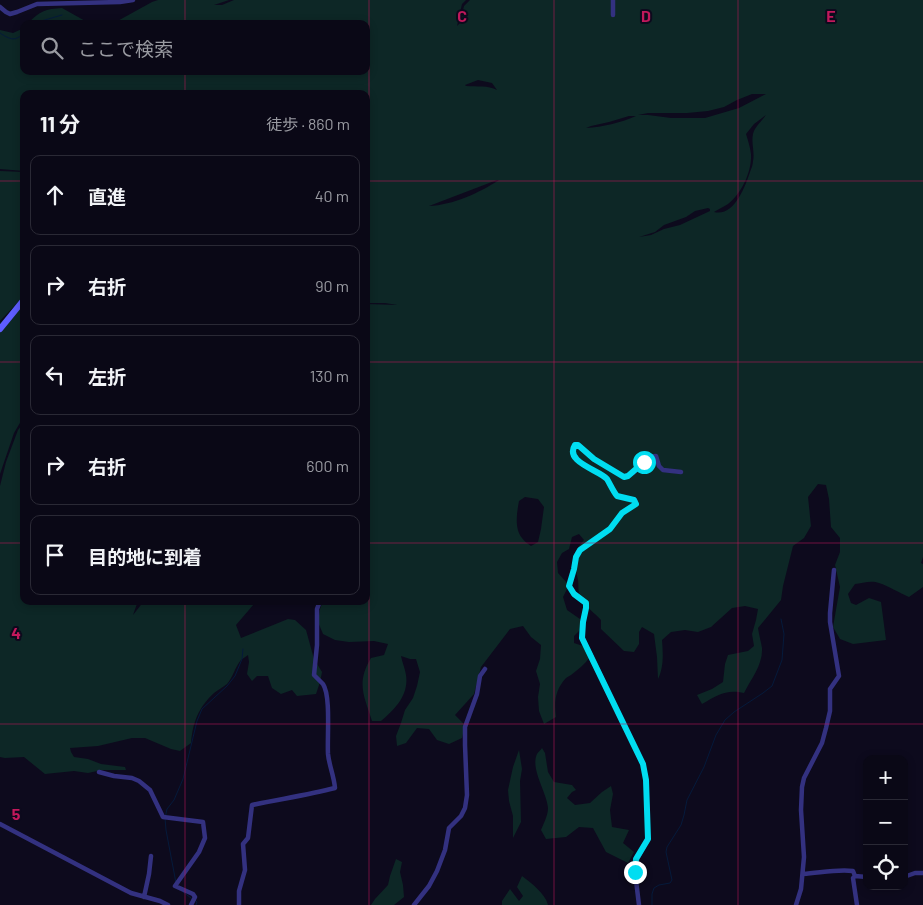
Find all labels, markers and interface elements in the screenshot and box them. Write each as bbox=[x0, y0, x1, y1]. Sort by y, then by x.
text: C bbox=[457, 6, 467, 25]
text: D bbox=[641, 6, 651, 25]
text: E bbox=[826, 6, 836, 25]
search box bbox=[20, 20, 370, 75]
icon: search bbox=[38, 34, 66, 62]
text: ここで検索 bbox=[78, 37, 173, 60]
text: 11 分 bbox=[40, 111, 80, 136]
text: 徒歩 · 860 m bbox=[266, 114, 350, 133]
icon: ahead bbox=[41, 181, 69, 209]
text: 直進 bbox=[88, 185, 126, 208]
text: 40 m bbox=[315, 186, 349, 205]
icon: right bbox=[41, 271, 69, 299]
text: 右折 bbox=[88, 275, 126, 298]
text: 90 m bbox=[315, 276, 349, 295]
icon: left bbox=[41, 361, 69, 389]
text: 左折 bbox=[88, 365, 126, 388]
text: 130 m bbox=[310, 366, 349, 385]
icon: right bbox=[41, 451, 69, 479]
route start bbox=[633, 451, 656, 474]
text: 右折 bbox=[88, 455, 126, 478]
text: 600 m bbox=[306, 456, 349, 475]
icon: arrive bbox=[41, 541, 69, 569]
text: 目的地に到着 bbox=[88, 545, 202, 568]
text: 4 bbox=[11, 623, 21, 642]
map controls bbox=[863, 755, 908, 890]
button: + bbox=[863, 755, 908, 800]
button: − bbox=[863, 800, 908, 845]
text: 5 bbox=[12, 804, 21, 823]
button: locate bbox=[863, 845, 908, 890]
route end bbox=[624, 861, 647, 884]

